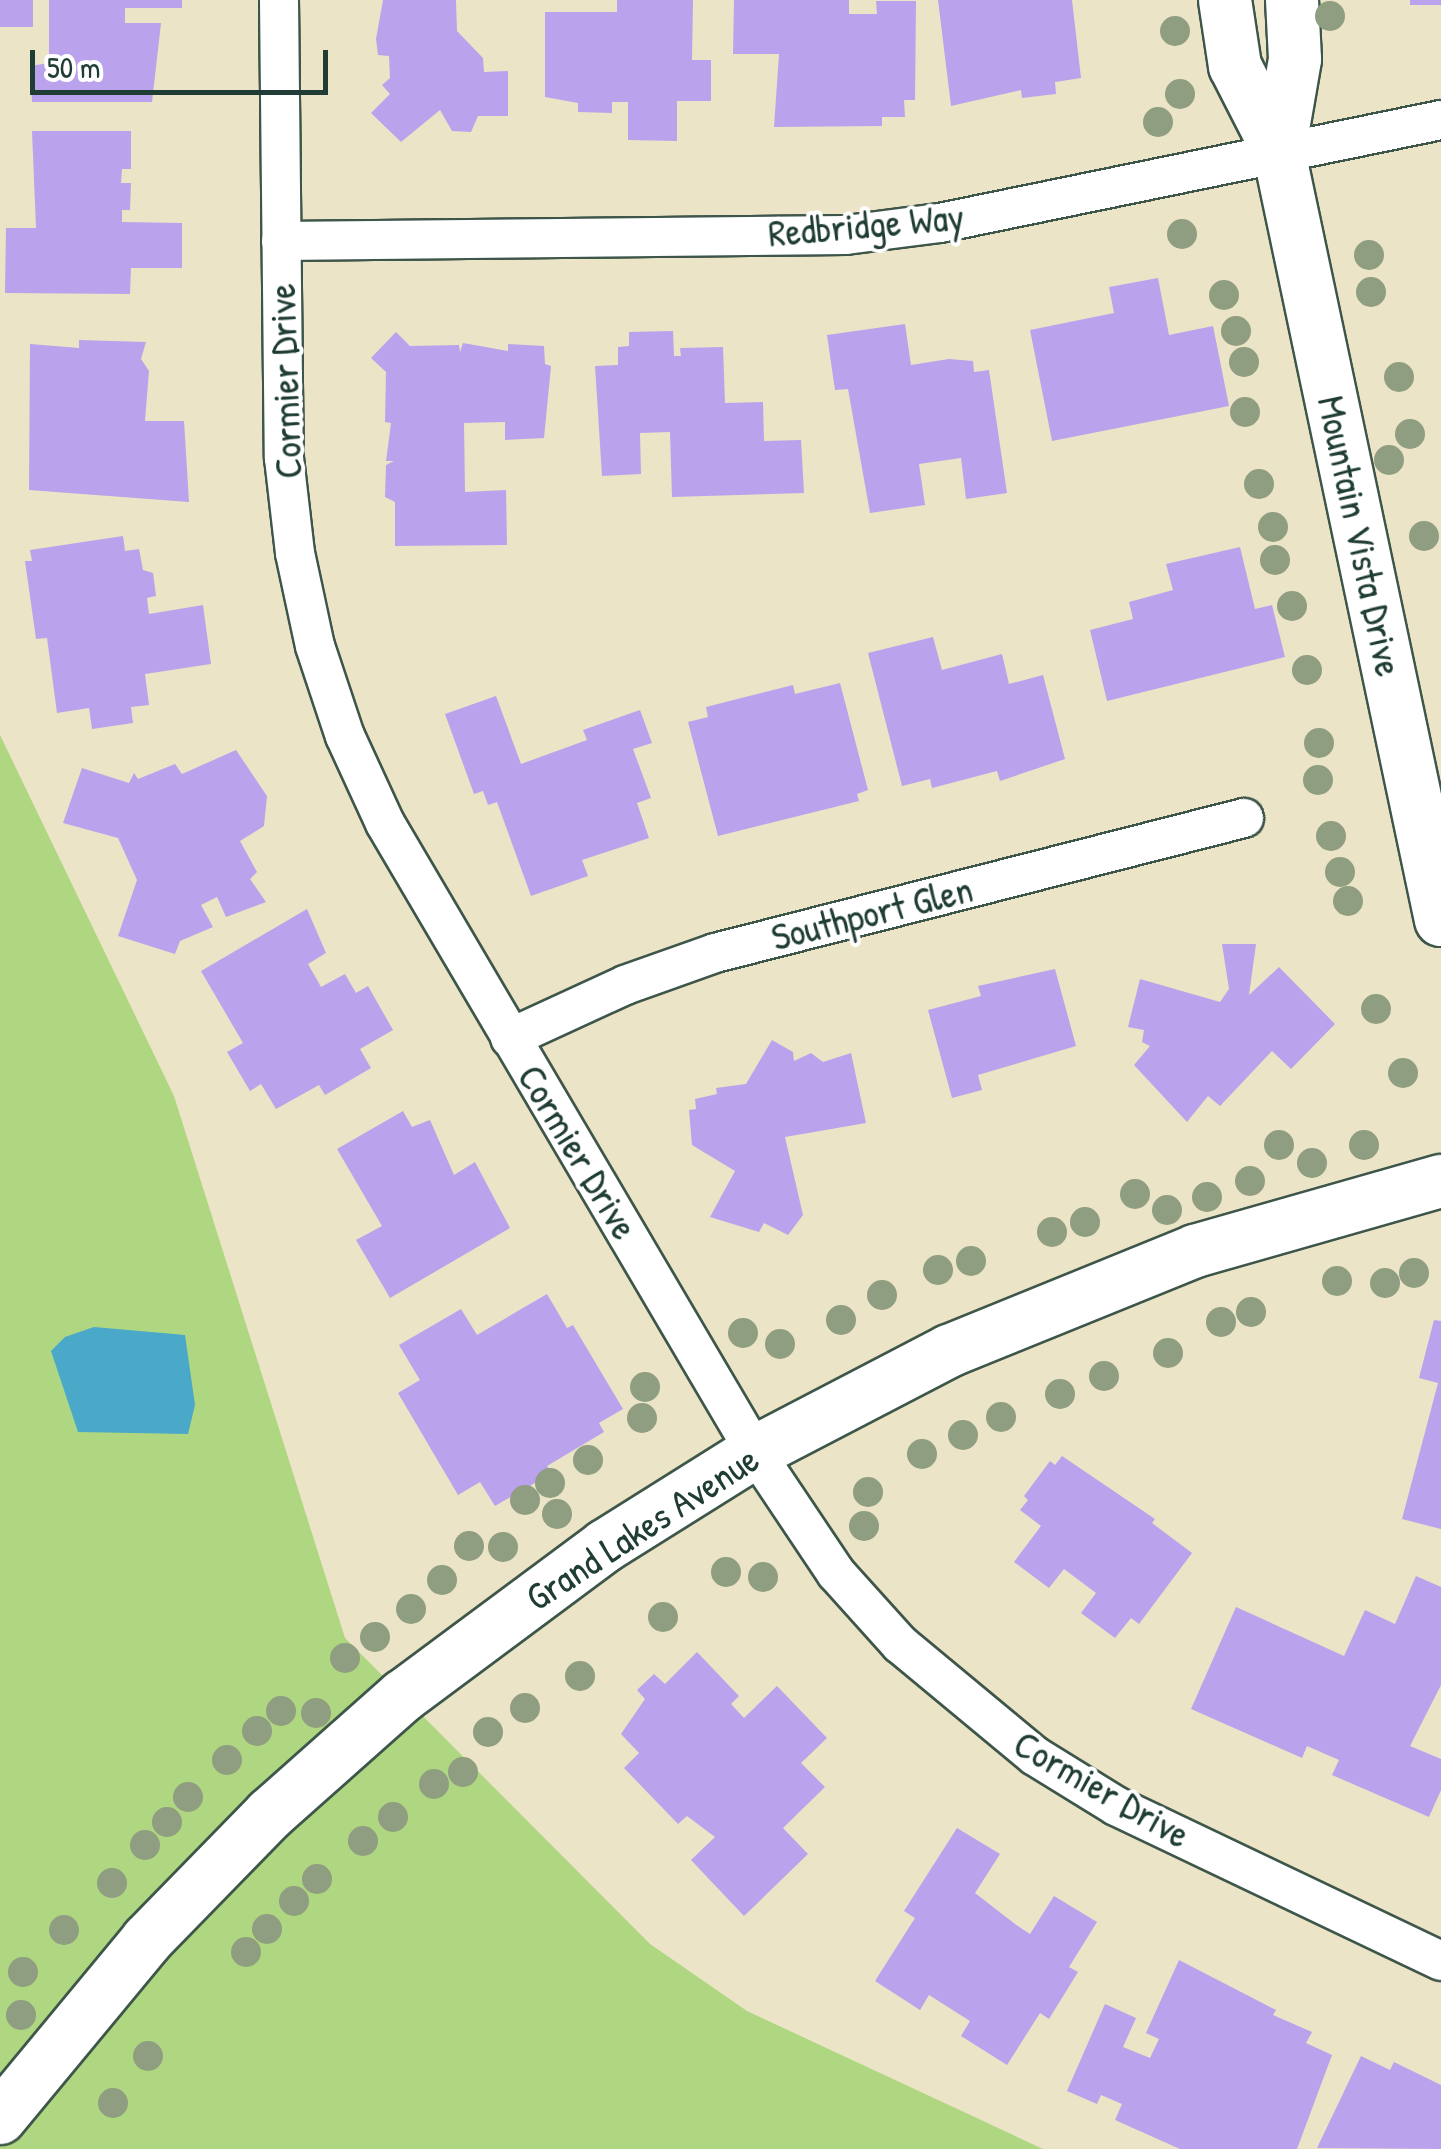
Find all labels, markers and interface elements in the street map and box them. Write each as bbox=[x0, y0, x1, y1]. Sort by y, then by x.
scale bar bbox=[35, 30, 332, 92]
text: 50 m bbox=[47, 47, 100, 87]
street label: Redbridge Way bbox=[766, 194, 966, 256]
street label: Cormier Drive bbox=[259, 283, 311, 479]
street label: Mountain Vista Drive bbox=[1308, 392, 1412, 680]
street label: Southport Glen bbox=[767, 866, 977, 960]
street label: Cormier Drive bbox=[508, 1057, 648, 1247]
street label: Grand Lakes Avenue bbox=[517, 1436, 767, 1620]
street label: Cormier Drive bbox=[1006, 1720, 1198, 1858]

